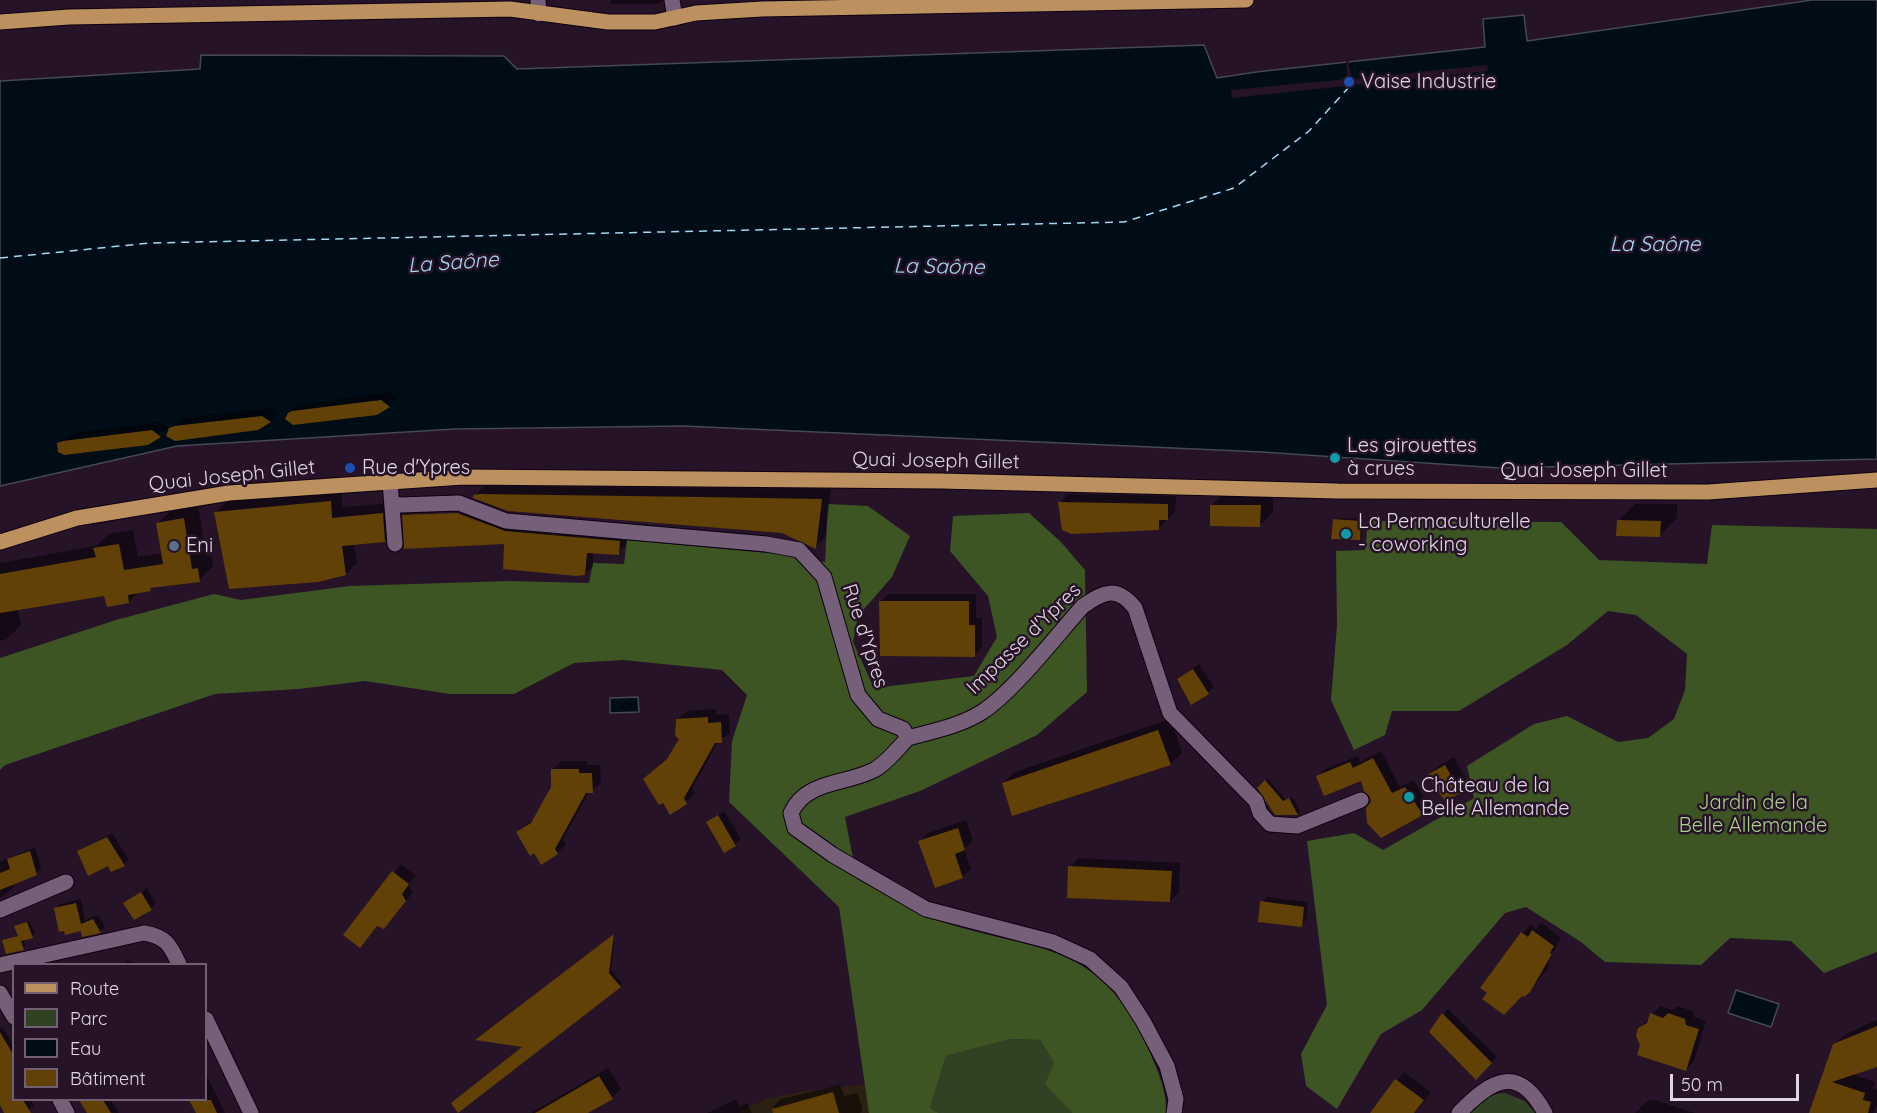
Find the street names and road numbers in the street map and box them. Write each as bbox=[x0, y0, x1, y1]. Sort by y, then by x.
street label: Quai Joseph Gillet bbox=[852, 448, 1020, 474]
street label: Quai Joseph Gillet bbox=[148, 455, 316, 497]
street label: Quai Joseph Gillet bbox=[1500, 459, 1668, 483]
street label: Impasse d'Ypres bbox=[962, 578, 1086, 700]
street label: Rue d'Ypres bbox=[837, 581, 893, 691]

